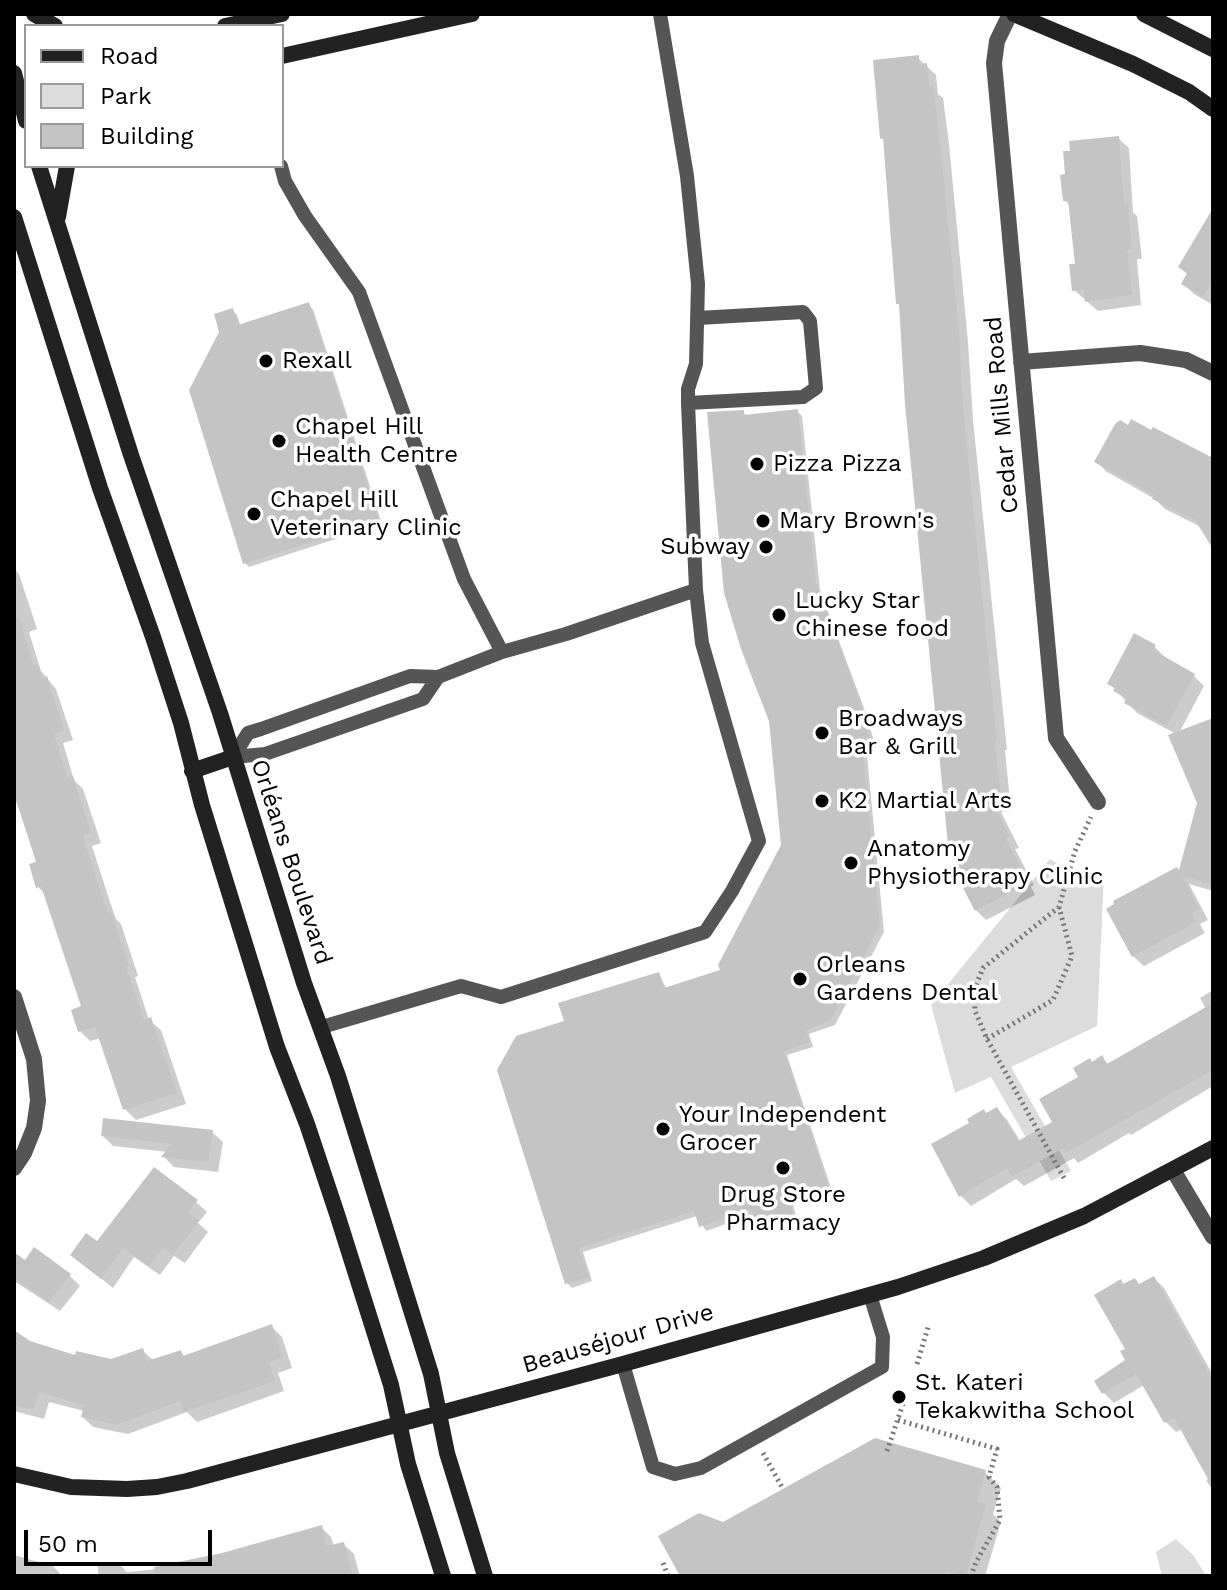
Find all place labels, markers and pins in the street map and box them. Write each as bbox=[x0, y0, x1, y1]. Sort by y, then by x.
place label: Rexall bbox=[282, 347, 352, 375]
marker: Rexall bbox=[257, 352, 275, 370]
place label: Chapel Hill Health Centre bbox=[295, 413, 458, 469]
marker: Chapel Hill Health Centre bbox=[270, 432, 288, 450]
place label: Pizza Pizza bbox=[773, 450, 902, 478]
marker: Pizza Pizza bbox=[748, 455, 766, 473]
place label: Chapel Hill Veterinary Clinic bbox=[270, 486, 462, 542]
marker: Chapel Hill Veterinary Clinic bbox=[245, 505, 263, 523]
place label: Mary Brown's bbox=[779, 507, 935, 535]
marker: Mary Brown's bbox=[754, 512, 772, 530]
place label: Subway bbox=[660, 533, 750, 561]
marker: Subway bbox=[757, 538, 775, 556]
place label: Lucky Star Chinese food bbox=[795, 587, 949, 643]
marker: Lucky Star Chinese food bbox=[770, 606, 788, 624]
place label: Broadways Bar & Grill bbox=[838, 705, 964, 761]
marker: Broadways Bar & Grill bbox=[813, 724, 831, 742]
place label: K2 Martial Arts bbox=[838, 787, 1012, 815]
marker: K2 Martial Arts bbox=[813, 792, 831, 810]
place label: Anatomy Physiotherapy Clinic bbox=[867, 835, 1103, 891]
marker: Anatomy Physiotherapy Clinic bbox=[842, 854, 860, 872]
place label: Orleans Gardens Dental bbox=[816, 951, 998, 1007]
marker: Orleans Gardens Dental bbox=[791, 970, 809, 988]
place label: Your Independent Grocer bbox=[679, 1101, 886, 1157]
marker: Your Independent Grocer bbox=[654, 1120, 672, 1138]
marker: Drug Store Pharmacy bbox=[774, 1159, 792, 1177]
place label: Drug Store Pharmacy bbox=[720, 1181, 846, 1237]
place label: St. Kateri Tekakwitha School bbox=[915, 1369, 1134, 1425]
marker: St. Kateri Tekakwitha School bbox=[890, 1388, 908, 1406]

